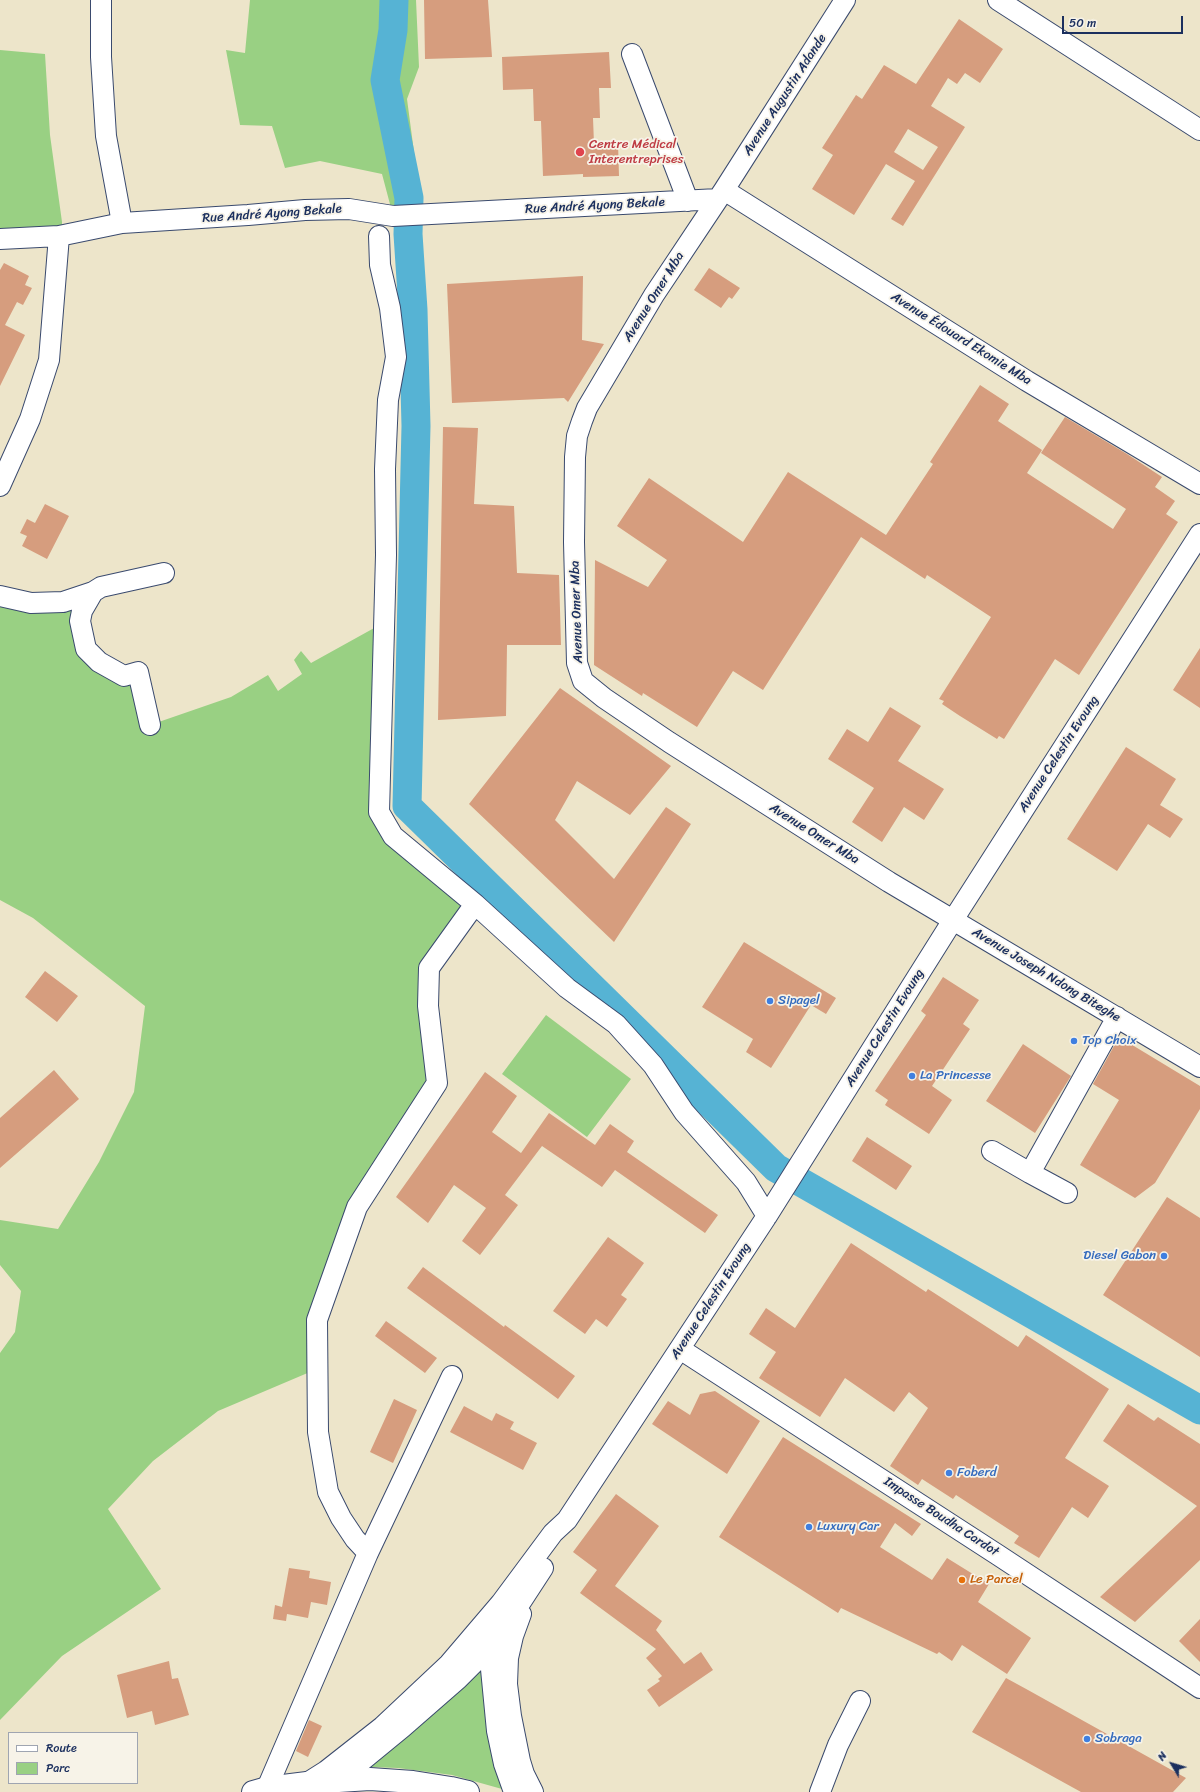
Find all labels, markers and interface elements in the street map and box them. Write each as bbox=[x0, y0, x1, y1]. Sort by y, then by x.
scale bar bbox=[1064, 8, 1185, 34]
text: 50 m bbox=[1069, 12, 1096, 34]
street label: Avenue Augustin Adande bbox=[740, 31, 830, 159]
place label: Centre Médical Interentreprises bbox=[589, 137, 684, 168]
marker: Centre Médical Interentreprises bbox=[574, 146, 586, 158]
street label: Rue André Ayong Bekale bbox=[525, 195, 665, 217]
street label: Rue André Ayong Bekale bbox=[202, 201, 342, 227]
street label: Avenue Omer Mba bbox=[620, 249, 688, 345]
street label: Avenue Édouard Ekomie Mba bbox=[888, 289, 1034, 389]
street label: Avenue Omer Mba bbox=[567, 560, 587, 664]
street label: Avenue Celestin Evoung bbox=[1016, 693, 1102, 815]
street label: Avenue Omer Mba bbox=[766, 800, 862, 868]
street label: Avenue Joseph Ndong Biteghe bbox=[969, 924, 1123, 1026]
street label: Avenue Celestin Evoung bbox=[842, 966, 928, 1090]
place label: Sipagel bbox=[778, 993, 820, 1009]
marker: Sipagel bbox=[765, 996, 775, 1006]
place label: Top Choix bbox=[1082, 1033, 1137, 1049]
marker: Top Choix bbox=[1069, 1036, 1079, 1046]
place label: La Princesse bbox=[920, 1068, 991, 1084]
marker: La Princesse bbox=[907, 1071, 917, 1081]
street label: Avenue Celestin Evoung bbox=[668, 1240, 754, 1362]
place label: Diesel Gabon bbox=[1083, 1248, 1156, 1264]
marker: Diesel Gabon bbox=[1159, 1251, 1169, 1261]
place label: Foberd bbox=[957, 1465, 997, 1481]
marker: Foberd bbox=[944, 1468, 954, 1478]
street label: Impasse Boudha Cardot bbox=[881, 1474, 1001, 1560]
place label: Luxury Car bbox=[817, 1519, 879, 1535]
marker: Luxury Car bbox=[804, 1522, 814, 1532]
place label: Le Parcel bbox=[970, 1572, 1023, 1588]
marker: Le Parcel bbox=[957, 1575, 967, 1585]
place label: Sobraga bbox=[1095, 1731, 1142, 1747]
legend bbox=[8, 1732, 138, 1784]
marker: Sobraga bbox=[1082, 1734, 1092, 1744]
text: Route bbox=[46, 1737, 77, 1759]
north arrow bbox=[1152, 1744, 1192, 1784]
text: N bbox=[1152, 1747, 1172, 1765]
text: Parc bbox=[46, 1757, 70, 1779]

